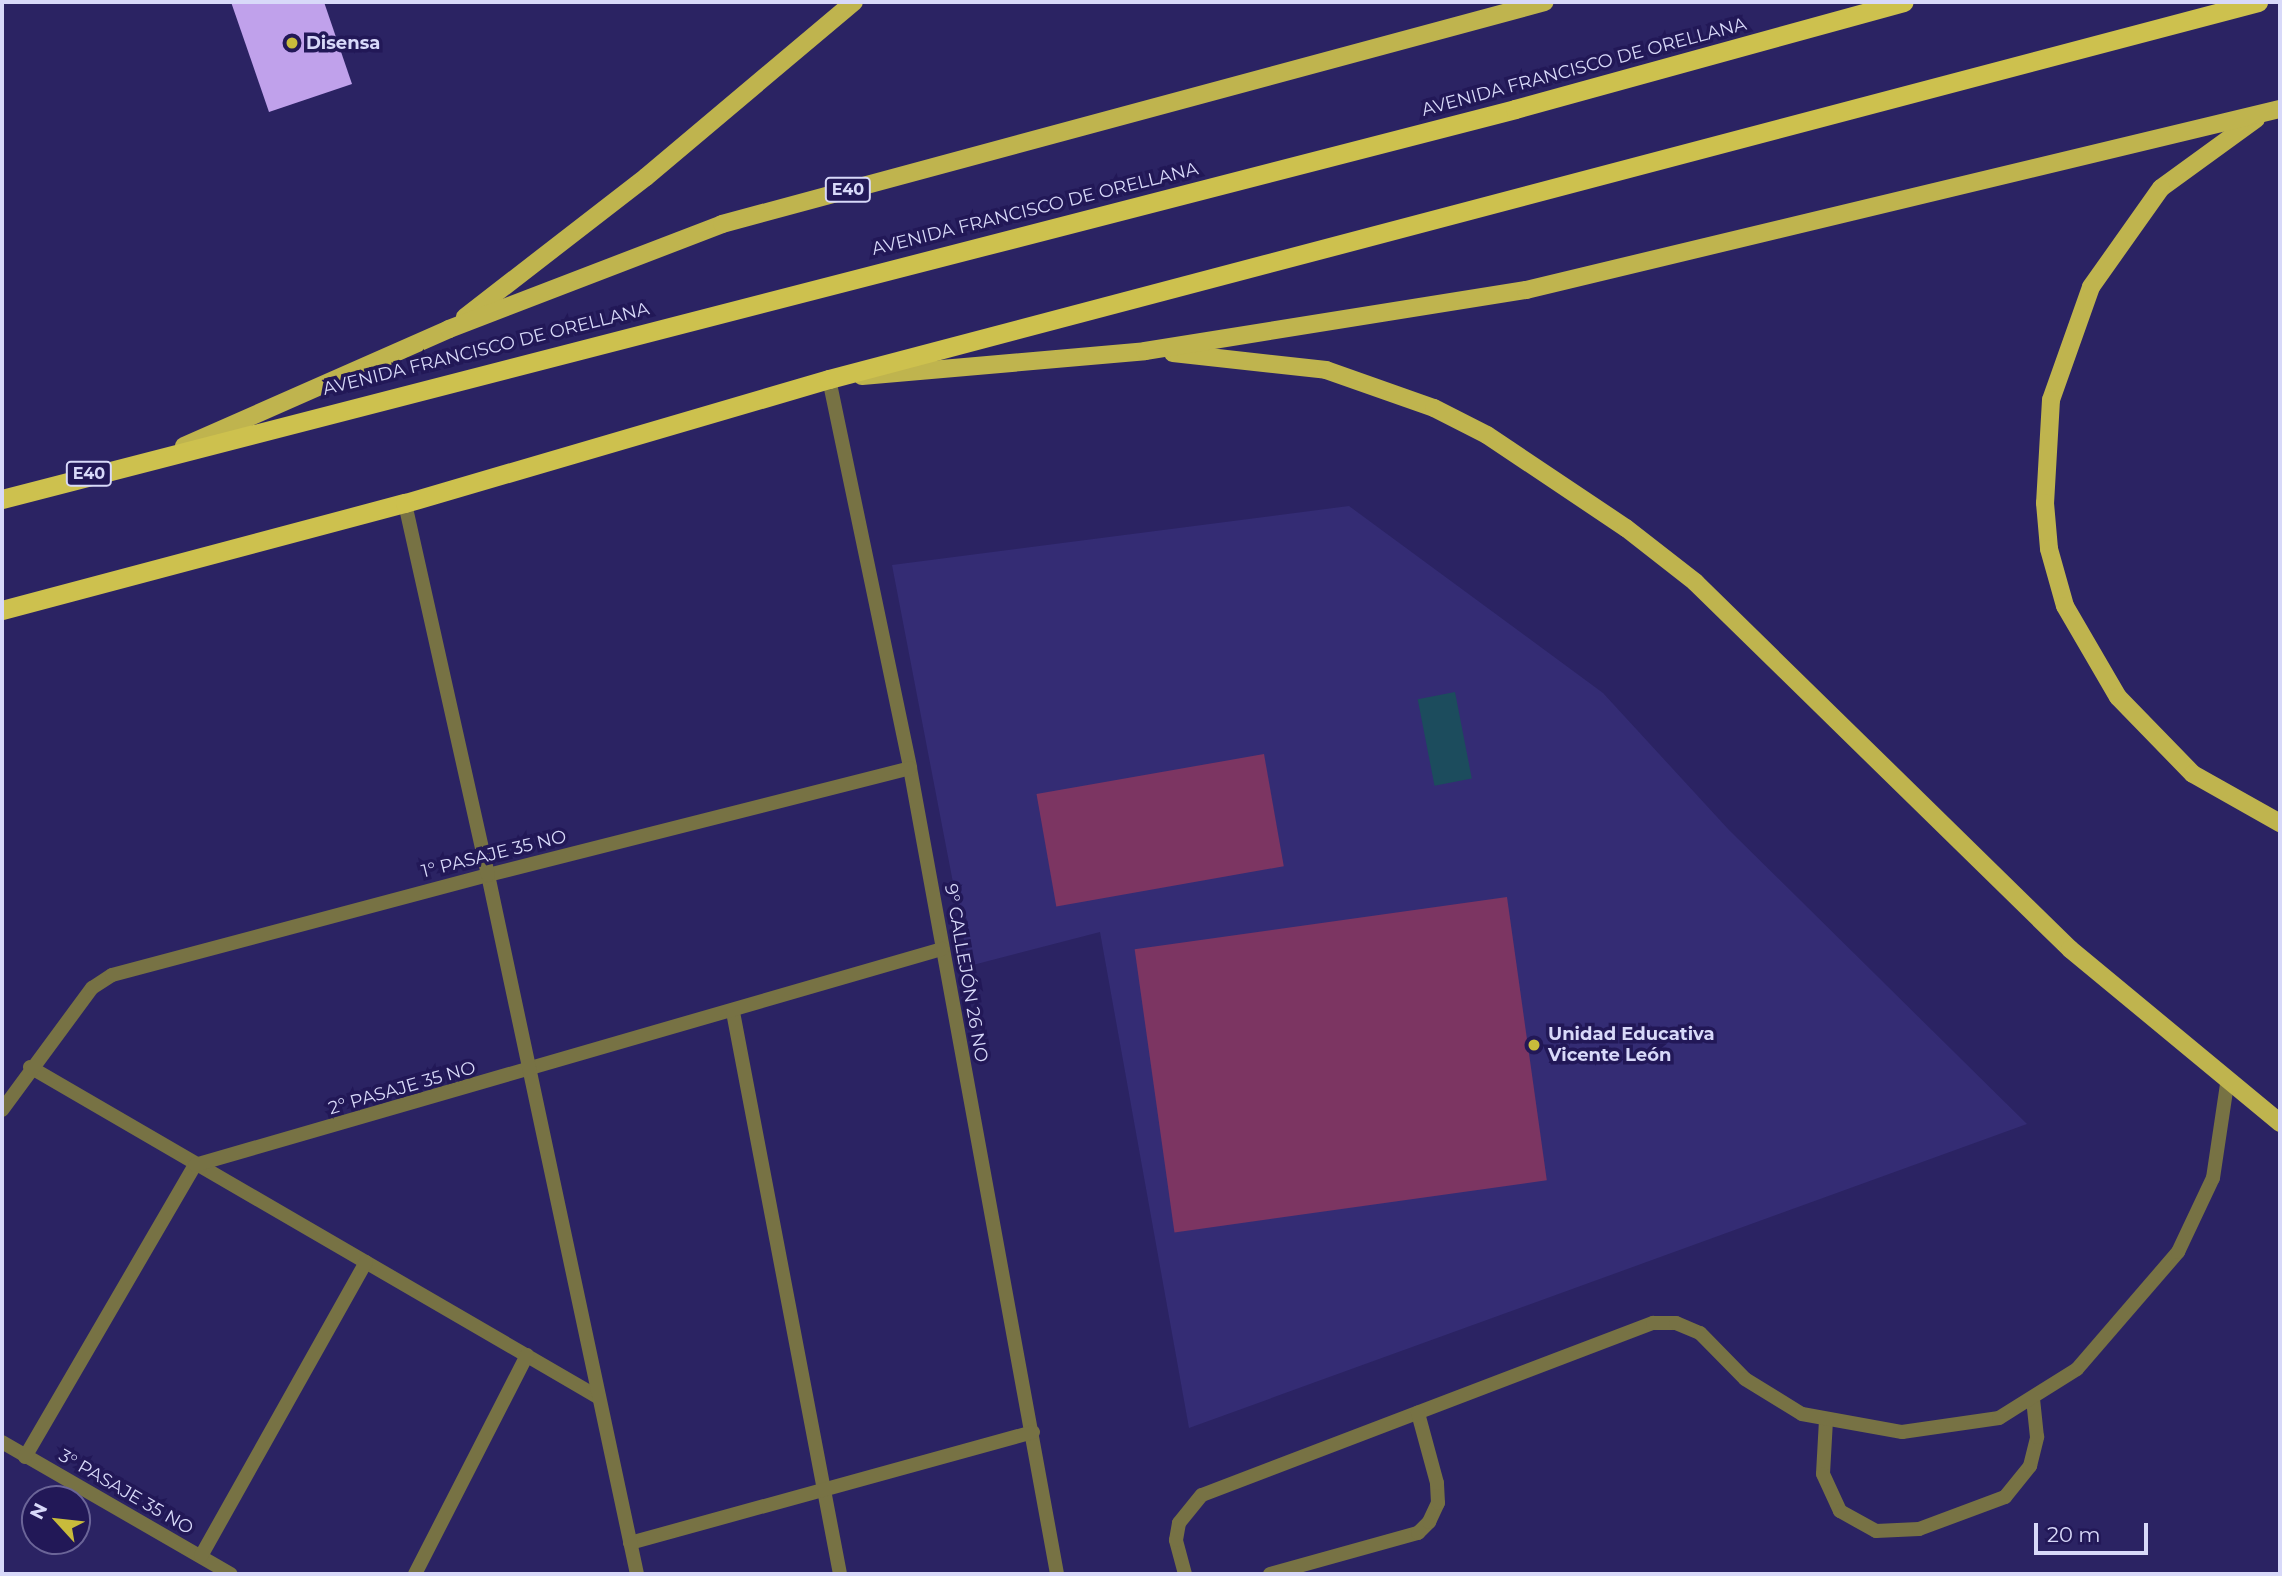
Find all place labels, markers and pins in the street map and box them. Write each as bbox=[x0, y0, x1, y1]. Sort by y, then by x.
place label: Disensa bbox=[306, 32, 380, 54]
marker: Disensa bbox=[284, 35, 300, 51]
place label: Unidad Educativa Vicente León bbox=[1548, 1024, 1715, 1066]
marker: Unidad Educativa Vicente León bbox=[1526, 1037, 1542, 1053]

